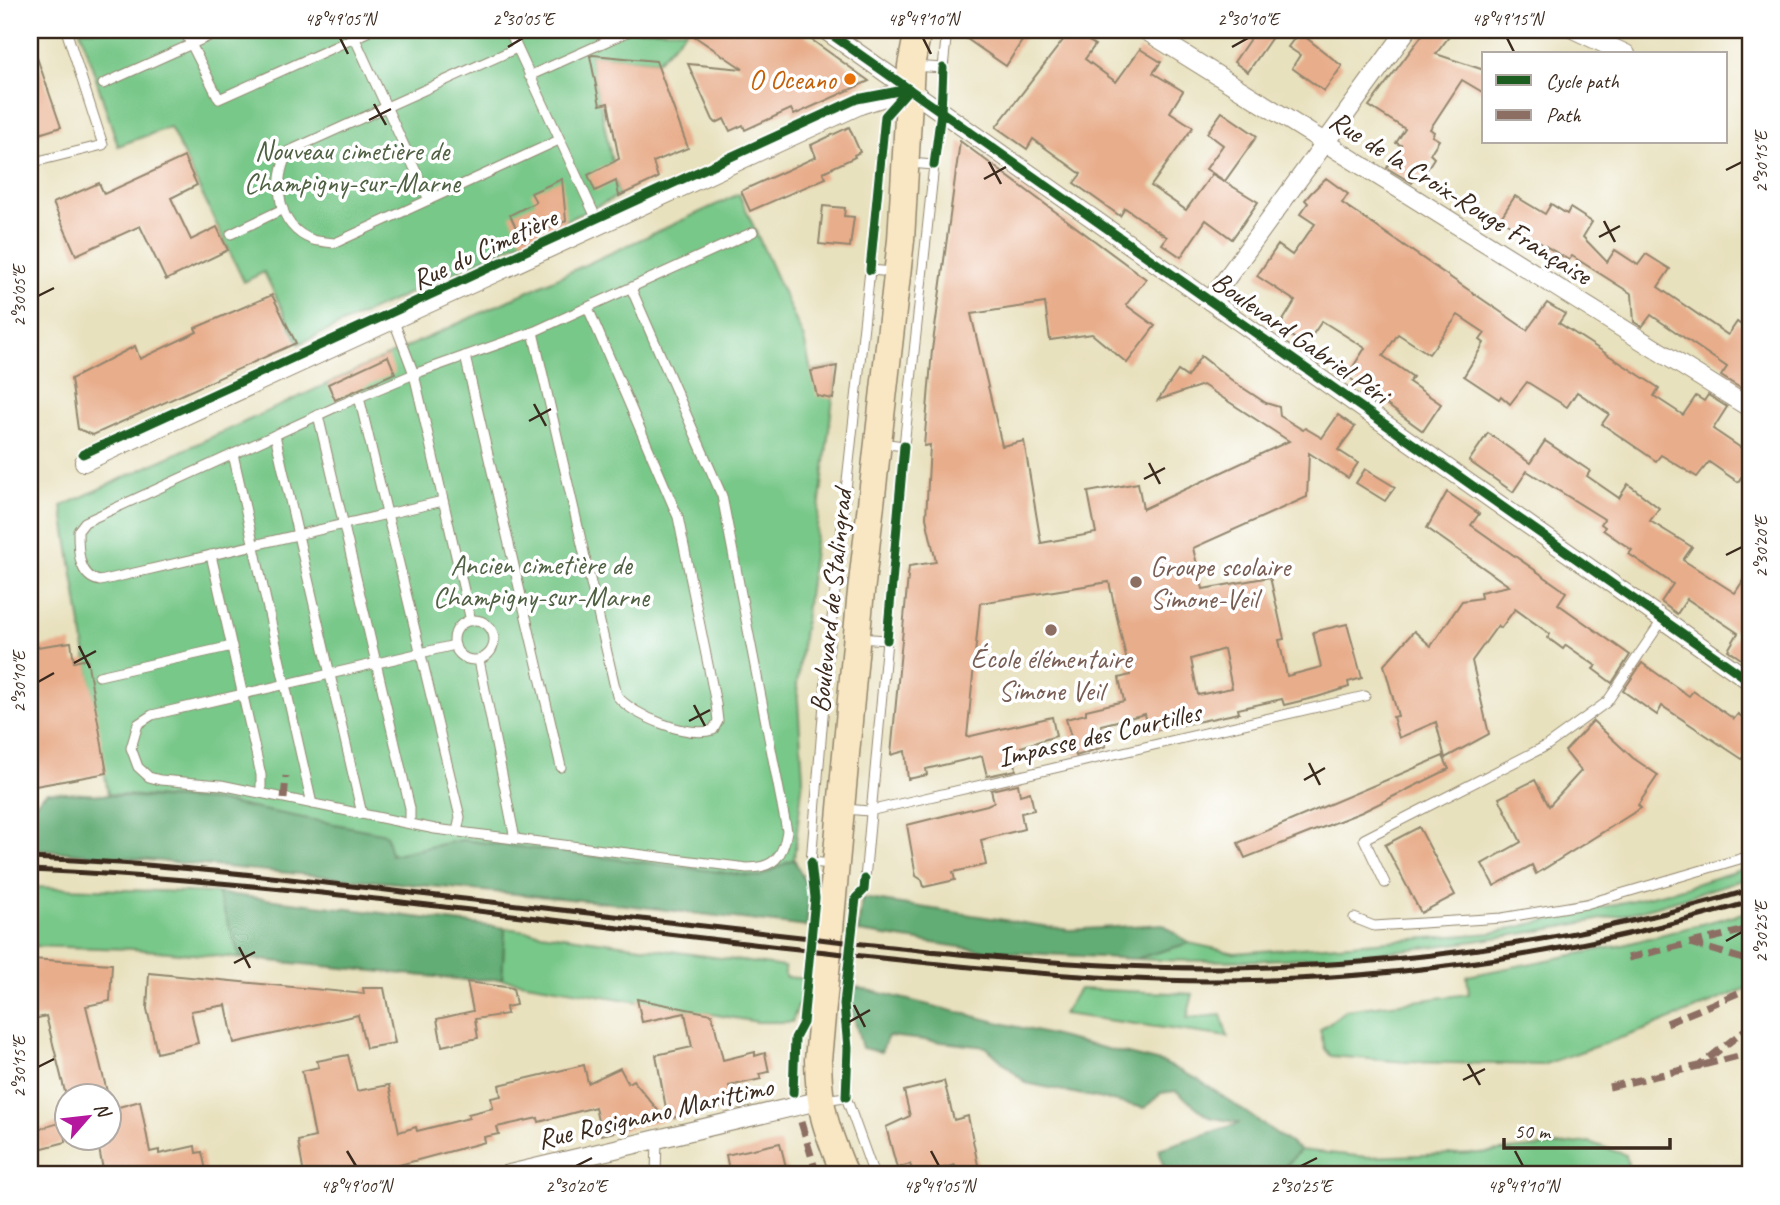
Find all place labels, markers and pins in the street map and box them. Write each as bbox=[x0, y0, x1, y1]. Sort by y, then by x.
place label: O Oceano bbox=[749, 62, 838, 97]
marker: O Oceano bbox=[842, 71, 858, 87]
place label: Groupe scolaire Simone-Veil bbox=[1150, 549, 1292, 616]
marker: Groupe scolaire Simone-Veil bbox=[1128, 574, 1144, 590]
marker: École élémentaire Simone Veil bbox=[1043, 622, 1059, 638]
place label: École élémentaire Simone Veil bbox=[970, 641, 1133, 708]

